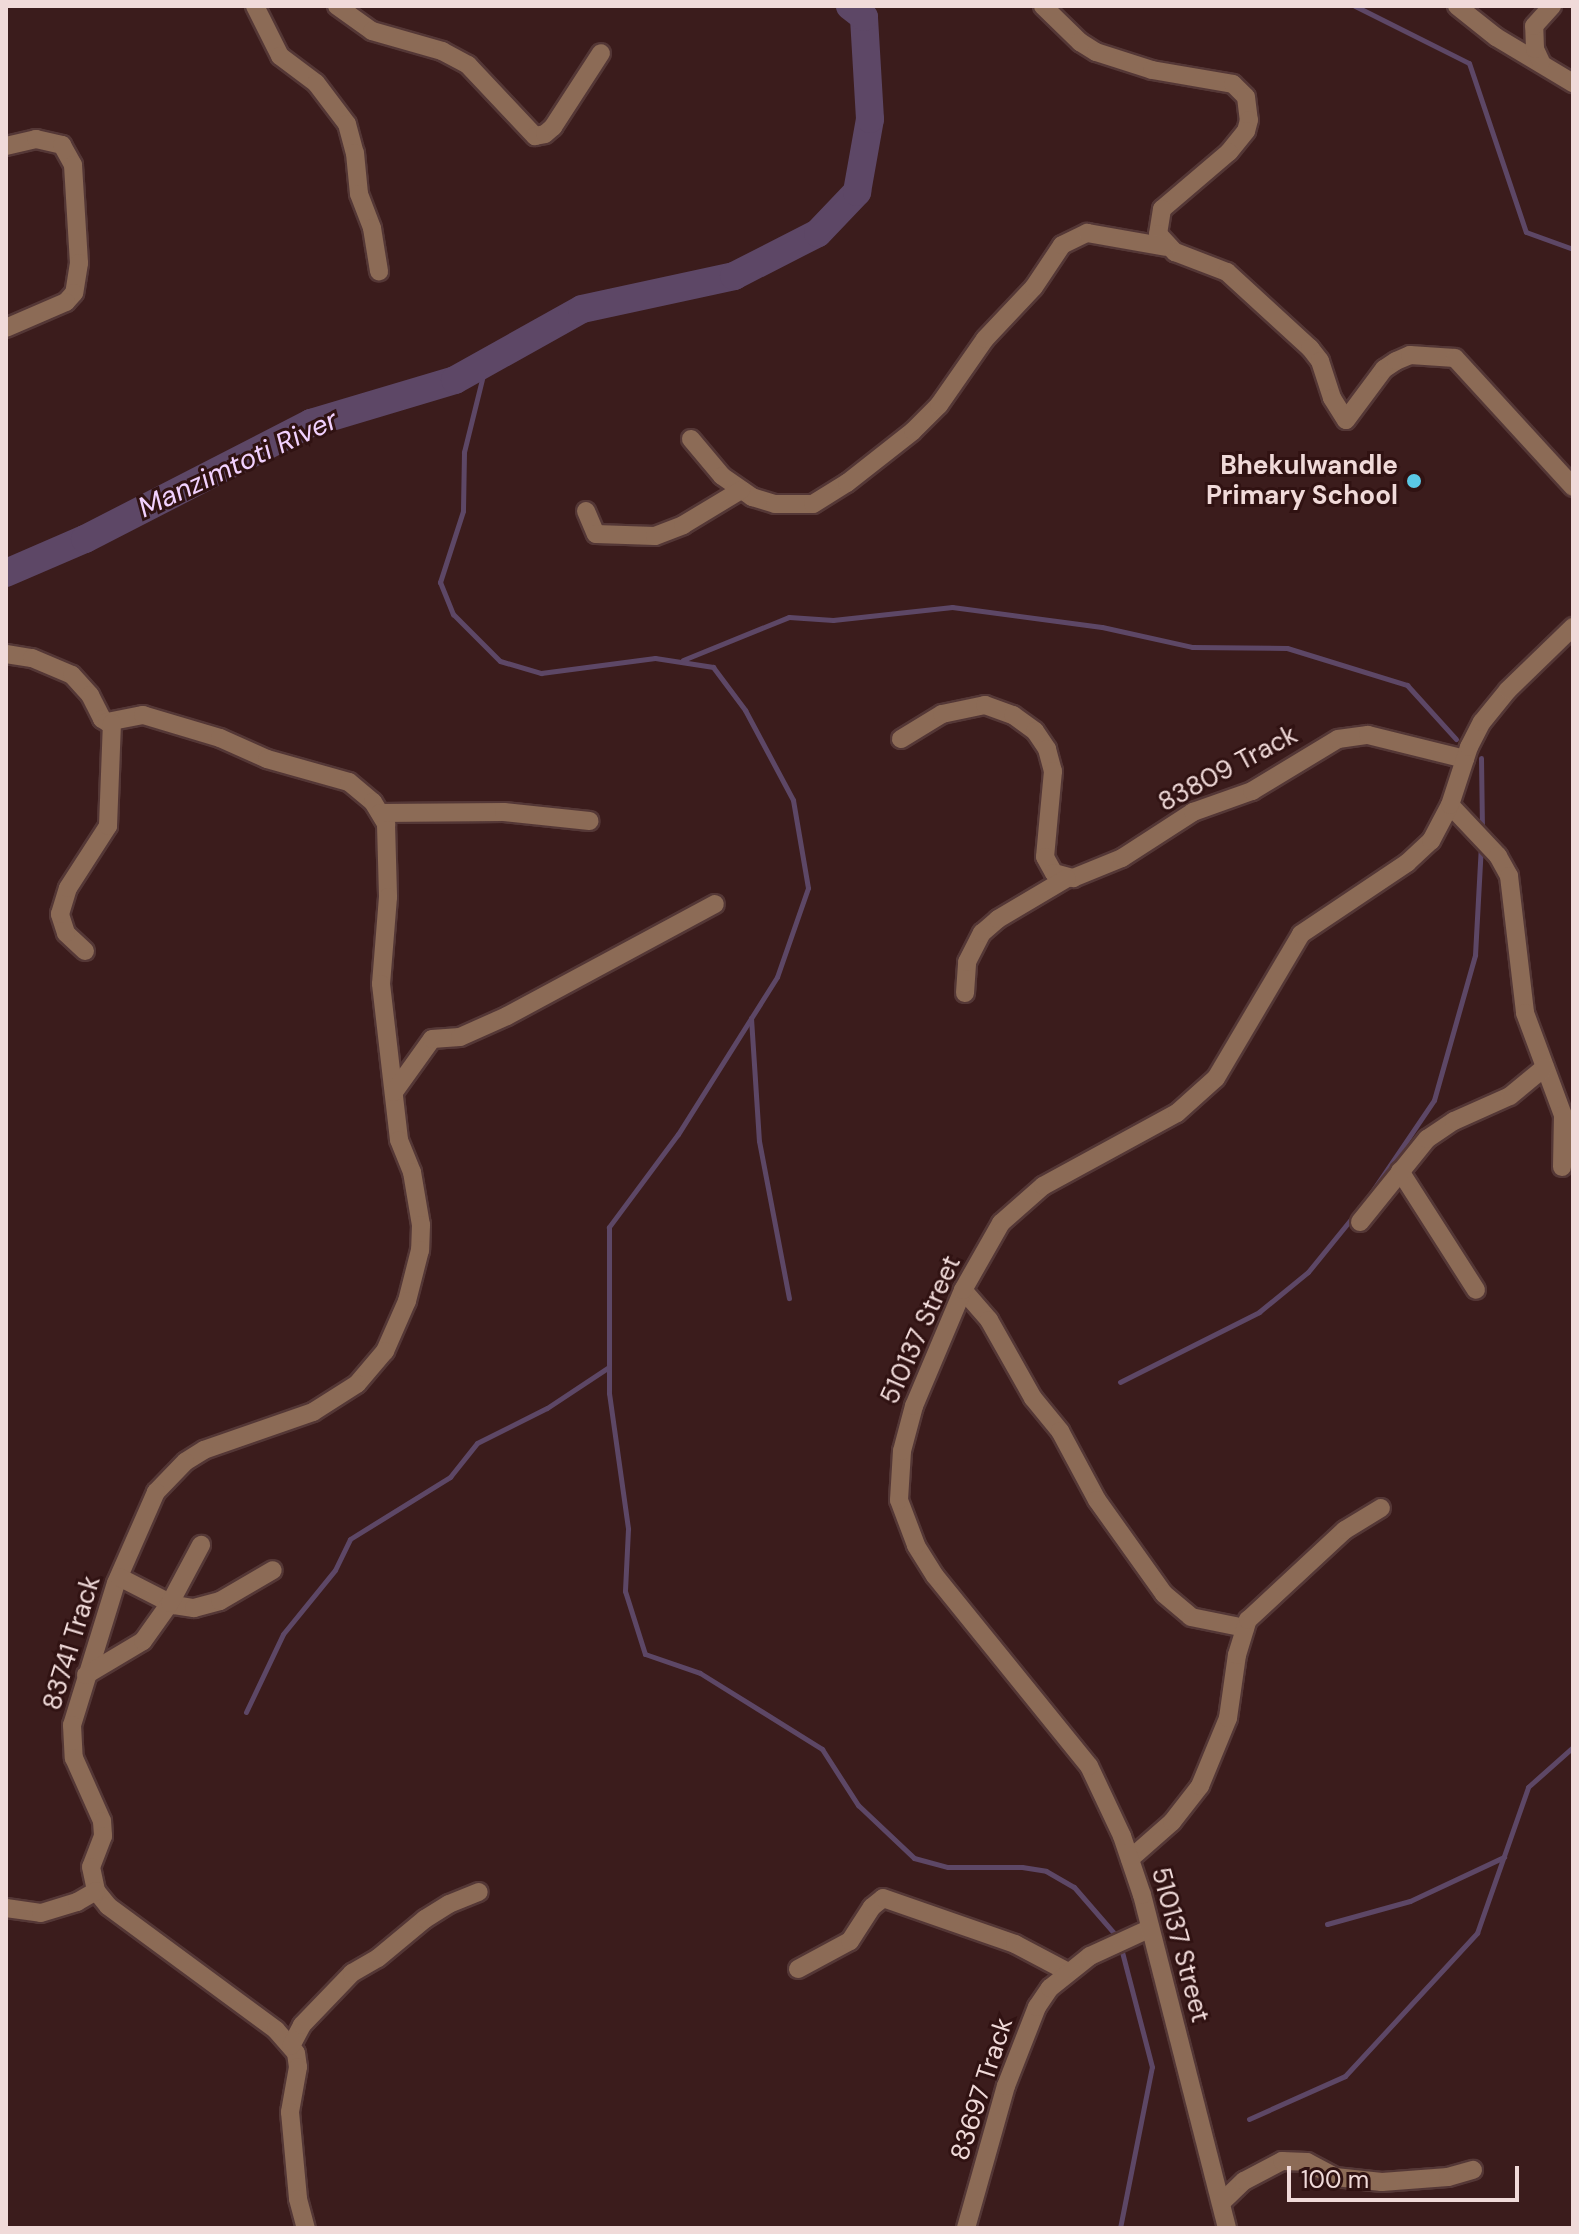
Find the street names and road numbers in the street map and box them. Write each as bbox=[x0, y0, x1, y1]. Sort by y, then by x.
street label: 83809 Track bbox=[1153, 719, 1303, 819]
street label: 510137 Street bbox=[874, 1251, 968, 1409]
street label: 83741 Track bbox=[37, 1572, 107, 1714]
street label: 510137 Street bbox=[1144, 1864, 1216, 2026]
street label: 83697 Track bbox=[944, 2014, 1020, 2164]

